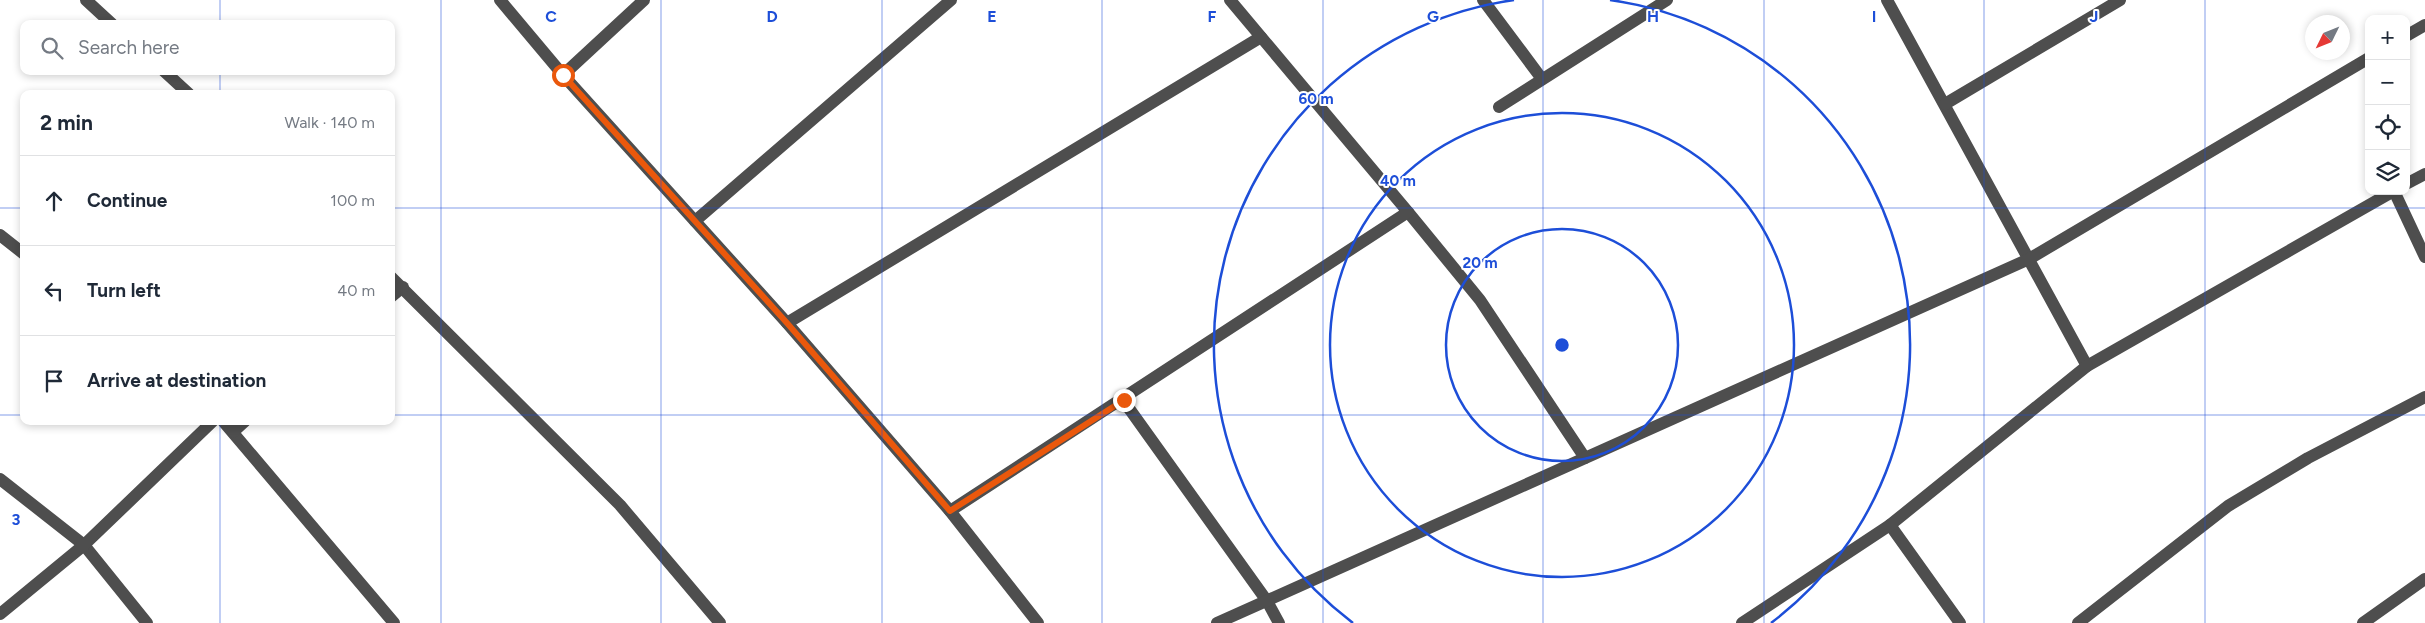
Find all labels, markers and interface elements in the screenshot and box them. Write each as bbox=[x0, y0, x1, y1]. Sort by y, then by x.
text: C bbox=[545, 7, 557, 26]
text: D bbox=[766, 7, 778, 26]
text: E bbox=[987, 7, 997, 26]
text: F bbox=[1208, 7, 1217, 26]
text: G bbox=[1427, 7, 1439, 26]
text: H bbox=[1647, 7, 1659, 26]
text: I bbox=[1872, 7, 1876, 26]
text: J bbox=[2090, 7, 2098, 26]
north arrow bbox=[2305, 15, 2350, 60]
map controls bbox=[2365, 15, 2410, 195]
button: + bbox=[2365, 15, 2410, 60]
search box bbox=[20, 20, 395, 75]
icon: search bbox=[38, 34, 66, 62]
text: Search here bbox=[78, 36, 180, 59]
button: − bbox=[2365, 60, 2410, 105]
route start bbox=[552, 64, 575, 87]
text: 60 m bbox=[1298, 90, 1334, 108]
button: locate bbox=[2365, 105, 2410, 150]
text: 2 min bbox=[40, 110, 93, 135]
text: Walk · 140 m bbox=[285, 113, 375, 132]
button: layers bbox=[2365, 150, 2410, 195]
text: 40 m bbox=[1380, 172, 1416, 190]
icon: ahead bbox=[40, 187, 68, 215]
text: Continue bbox=[87, 189, 167, 212]
text: 100 m bbox=[330, 191, 375, 210]
text: 20 m bbox=[1462, 254, 1498, 272]
icon: left bbox=[40, 277, 68, 305]
text: Turn left bbox=[87, 279, 161, 302]
text: 40 m bbox=[337, 281, 375, 300]
centre of rings bbox=[1553, 336, 1571, 354]
icon: arrive bbox=[40, 367, 68, 395]
text: Arrive at destination bbox=[87, 369, 266, 392]
route end bbox=[1113, 389, 1136, 412]
text: 3 bbox=[12, 510, 21, 529]

